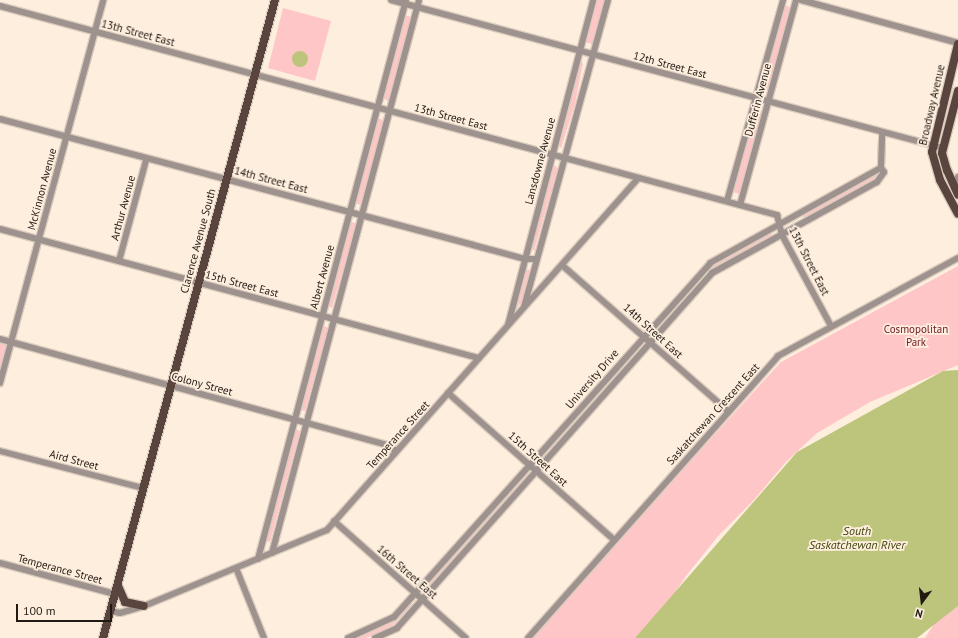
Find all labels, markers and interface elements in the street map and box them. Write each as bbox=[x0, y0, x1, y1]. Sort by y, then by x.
street label: 13th Street East bbox=[100, 17, 176, 49]
street label: 12th Street East bbox=[632, 49, 708, 81]
street label: Dufferin Avenue bbox=[742, 62, 774, 138]
street label: Broadway Avenue bbox=[916, 63, 948, 147]
street label: 13th Street East bbox=[413, 101, 489, 133]
street label: Lansdowne Avenue bbox=[522, 116, 558, 206]
street label: McKinnon Avenue bbox=[25, 146, 59, 232]
street label: 14th Street East bbox=[233, 164, 309, 196]
street label: Arthur Avenue bbox=[108, 174, 138, 242]
street label: Clarence Avenue South bbox=[178, 187, 218, 295]
street label: 13th Street East bbox=[786, 224, 832, 298]
street label: Albert Avenue bbox=[307, 243, 337, 311]
street label: 15th Street East bbox=[204, 268, 280, 300]
street label: 14th Street East bbox=[621, 301, 685, 361]
park label: Cosmopolitan Park bbox=[884, 323, 948, 349]
street label: University Drive bbox=[563, 346, 621, 412]
street label: Saskatchewan Crescent East bbox=[664, 361, 762, 467]
street label: Colony Street bbox=[170, 369, 234, 399]
street label: Temperance Street bbox=[364, 398, 432, 472]
street label: 15th Street East bbox=[506, 429, 570, 489]
street label: Aird Street bbox=[48, 447, 100, 473]
water label: South Saskatchewan River bbox=[809, 524, 905, 552]
street label: 16th Street East bbox=[374, 542, 440, 602]
street label: Temperance Street bbox=[16, 551, 104, 587]
north arrow bbox=[902, 582, 942, 622]
scale bar bbox=[18, 596, 114, 622]
text: 100 m bbox=[23, 603, 56, 618]
text: N bbox=[914, 606, 924, 621]

